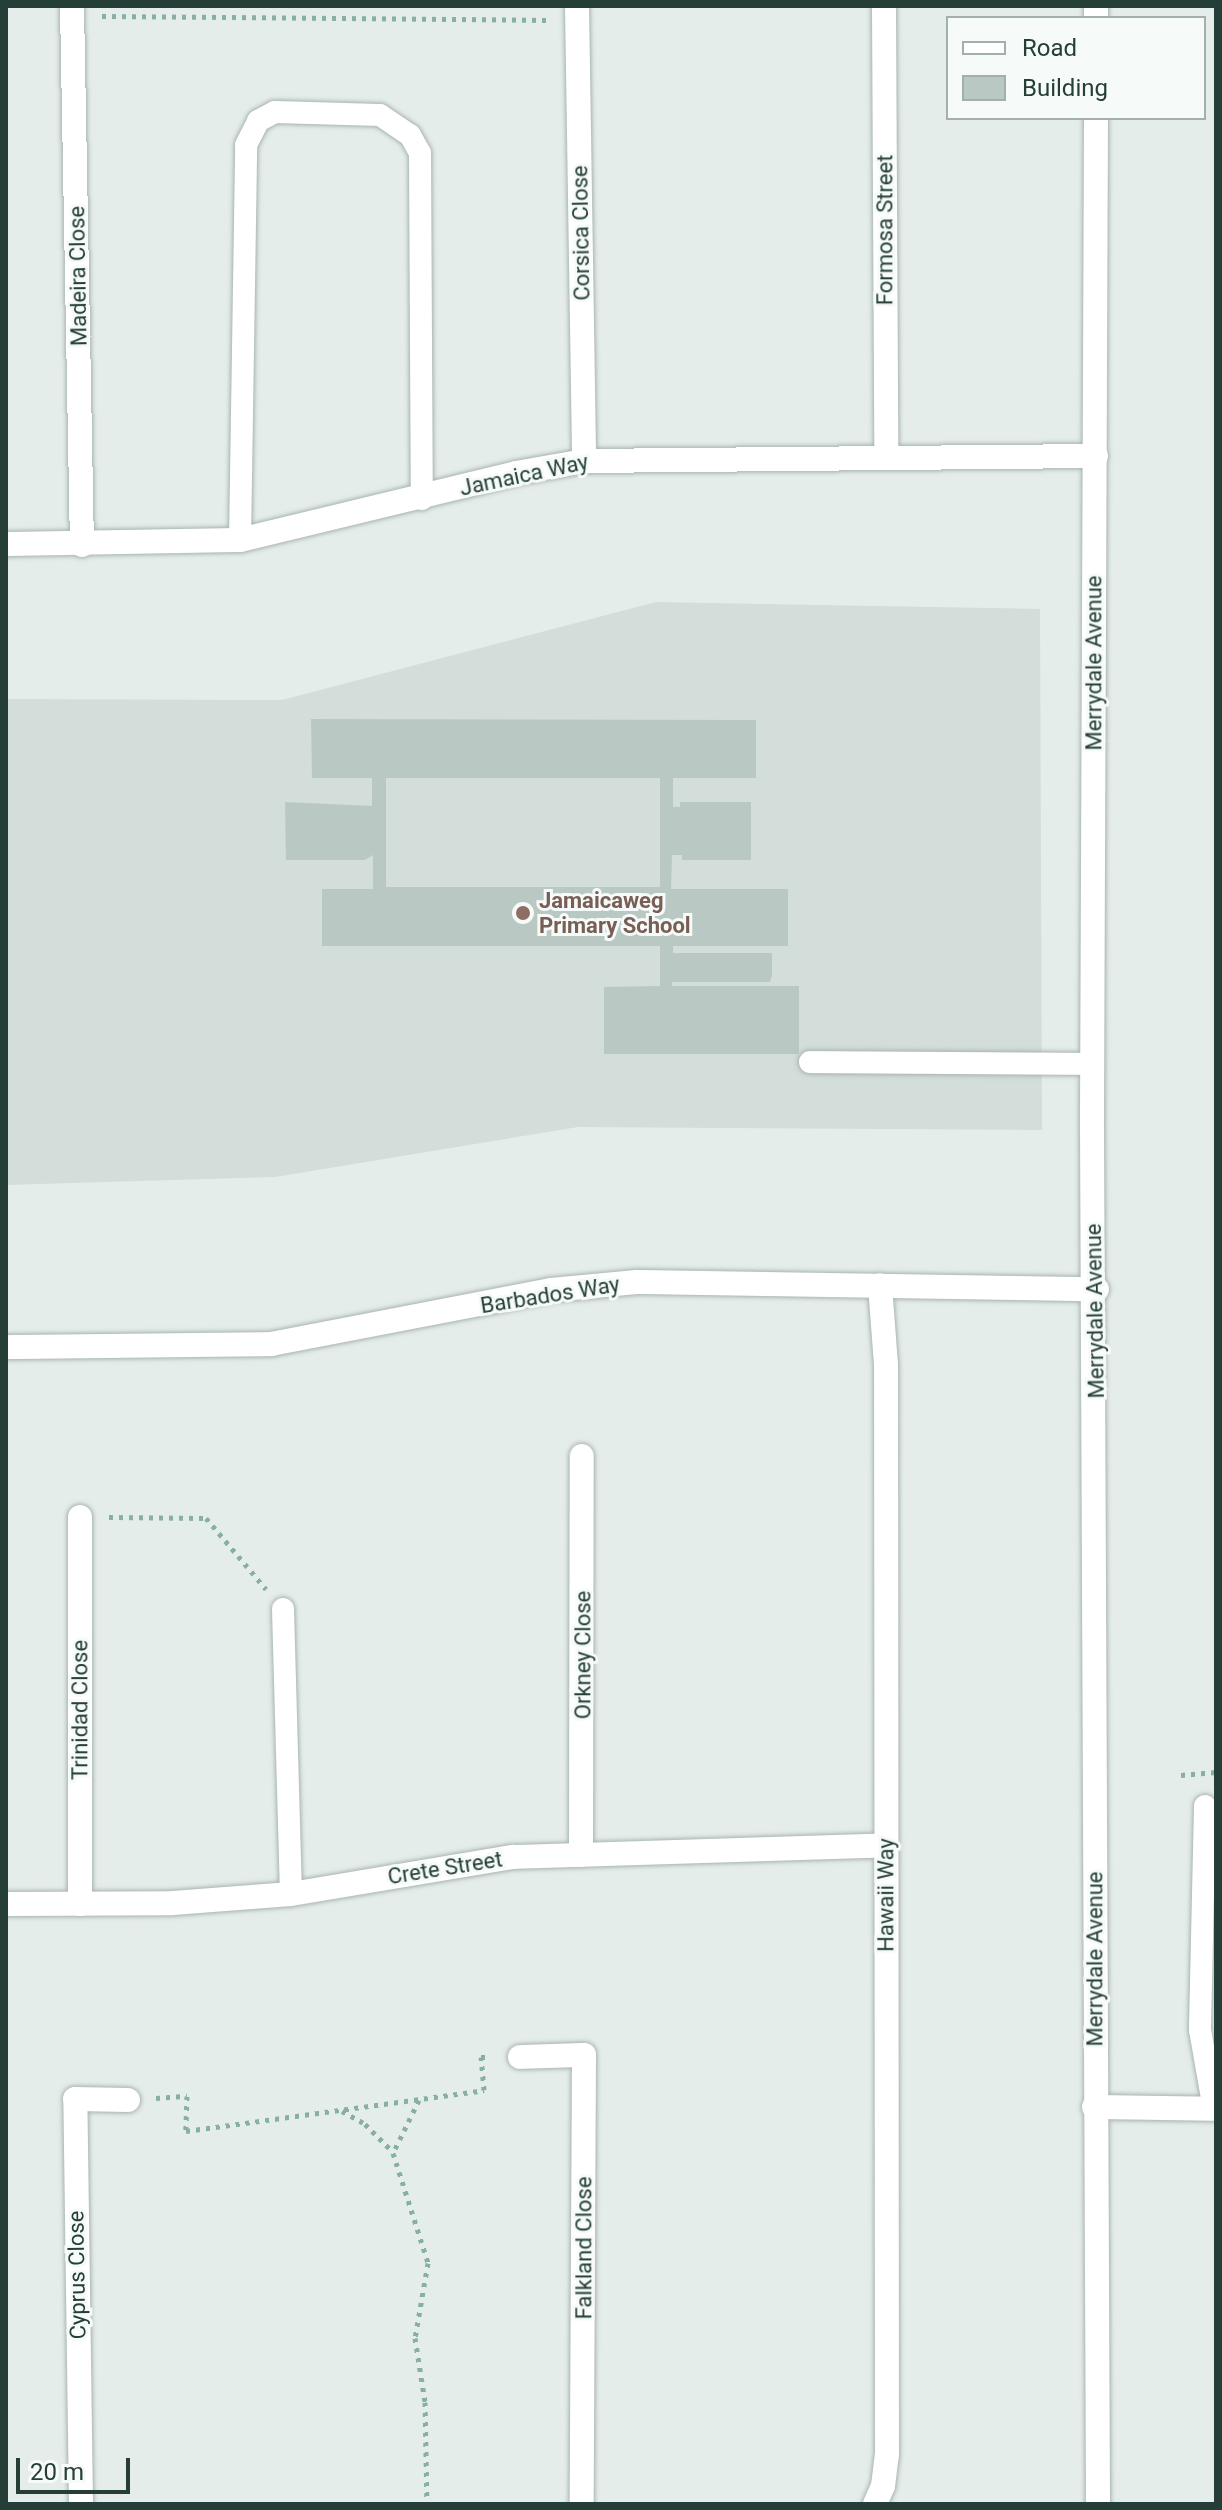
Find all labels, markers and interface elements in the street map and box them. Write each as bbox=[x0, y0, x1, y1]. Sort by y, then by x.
legend bbox=[946, 16, 1206, 120]
text: Road bbox=[1022, 34, 1077, 62]
text: Building bbox=[1022, 74, 1108, 102]
street label: Formosa Street bbox=[872, 155, 898, 305]
street label: Corsica Close bbox=[567, 165, 595, 301]
street label: Madeira Close bbox=[64, 206, 92, 346]
street label: Jamaica Way bbox=[457, 448, 591, 502]
street label: Merrydale Avenue bbox=[1081, 575, 1107, 751]
place label: Jamaicaweg Primary School bbox=[539, 887, 691, 938]
marker: Jamaicaweg Primary School bbox=[514, 904, 532, 922]
street label: Merrydale Avenue bbox=[1080, 1223, 1110, 1399]
street label: Barbados Way bbox=[479, 1271, 621, 1319]
street label: Orkney Close bbox=[570, 1591, 596, 1719]
street label: Trinidad Close bbox=[67, 1640, 93, 1780]
street label: Hawaii Way bbox=[873, 1838, 899, 1952]
street label: Crete Street bbox=[386, 1846, 504, 1890]
street label: Merrydale Avenue bbox=[1082, 1871, 1108, 2047]
street label: Falkland Close bbox=[571, 2177, 597, 2319]
street label: Cyprus Close bbox=[63, 2210, 91, 2340]
scale bar bbox=[20, 2442, 134, 2492]
text: 20 m bbox=[30, 2458, 84, 2486]

